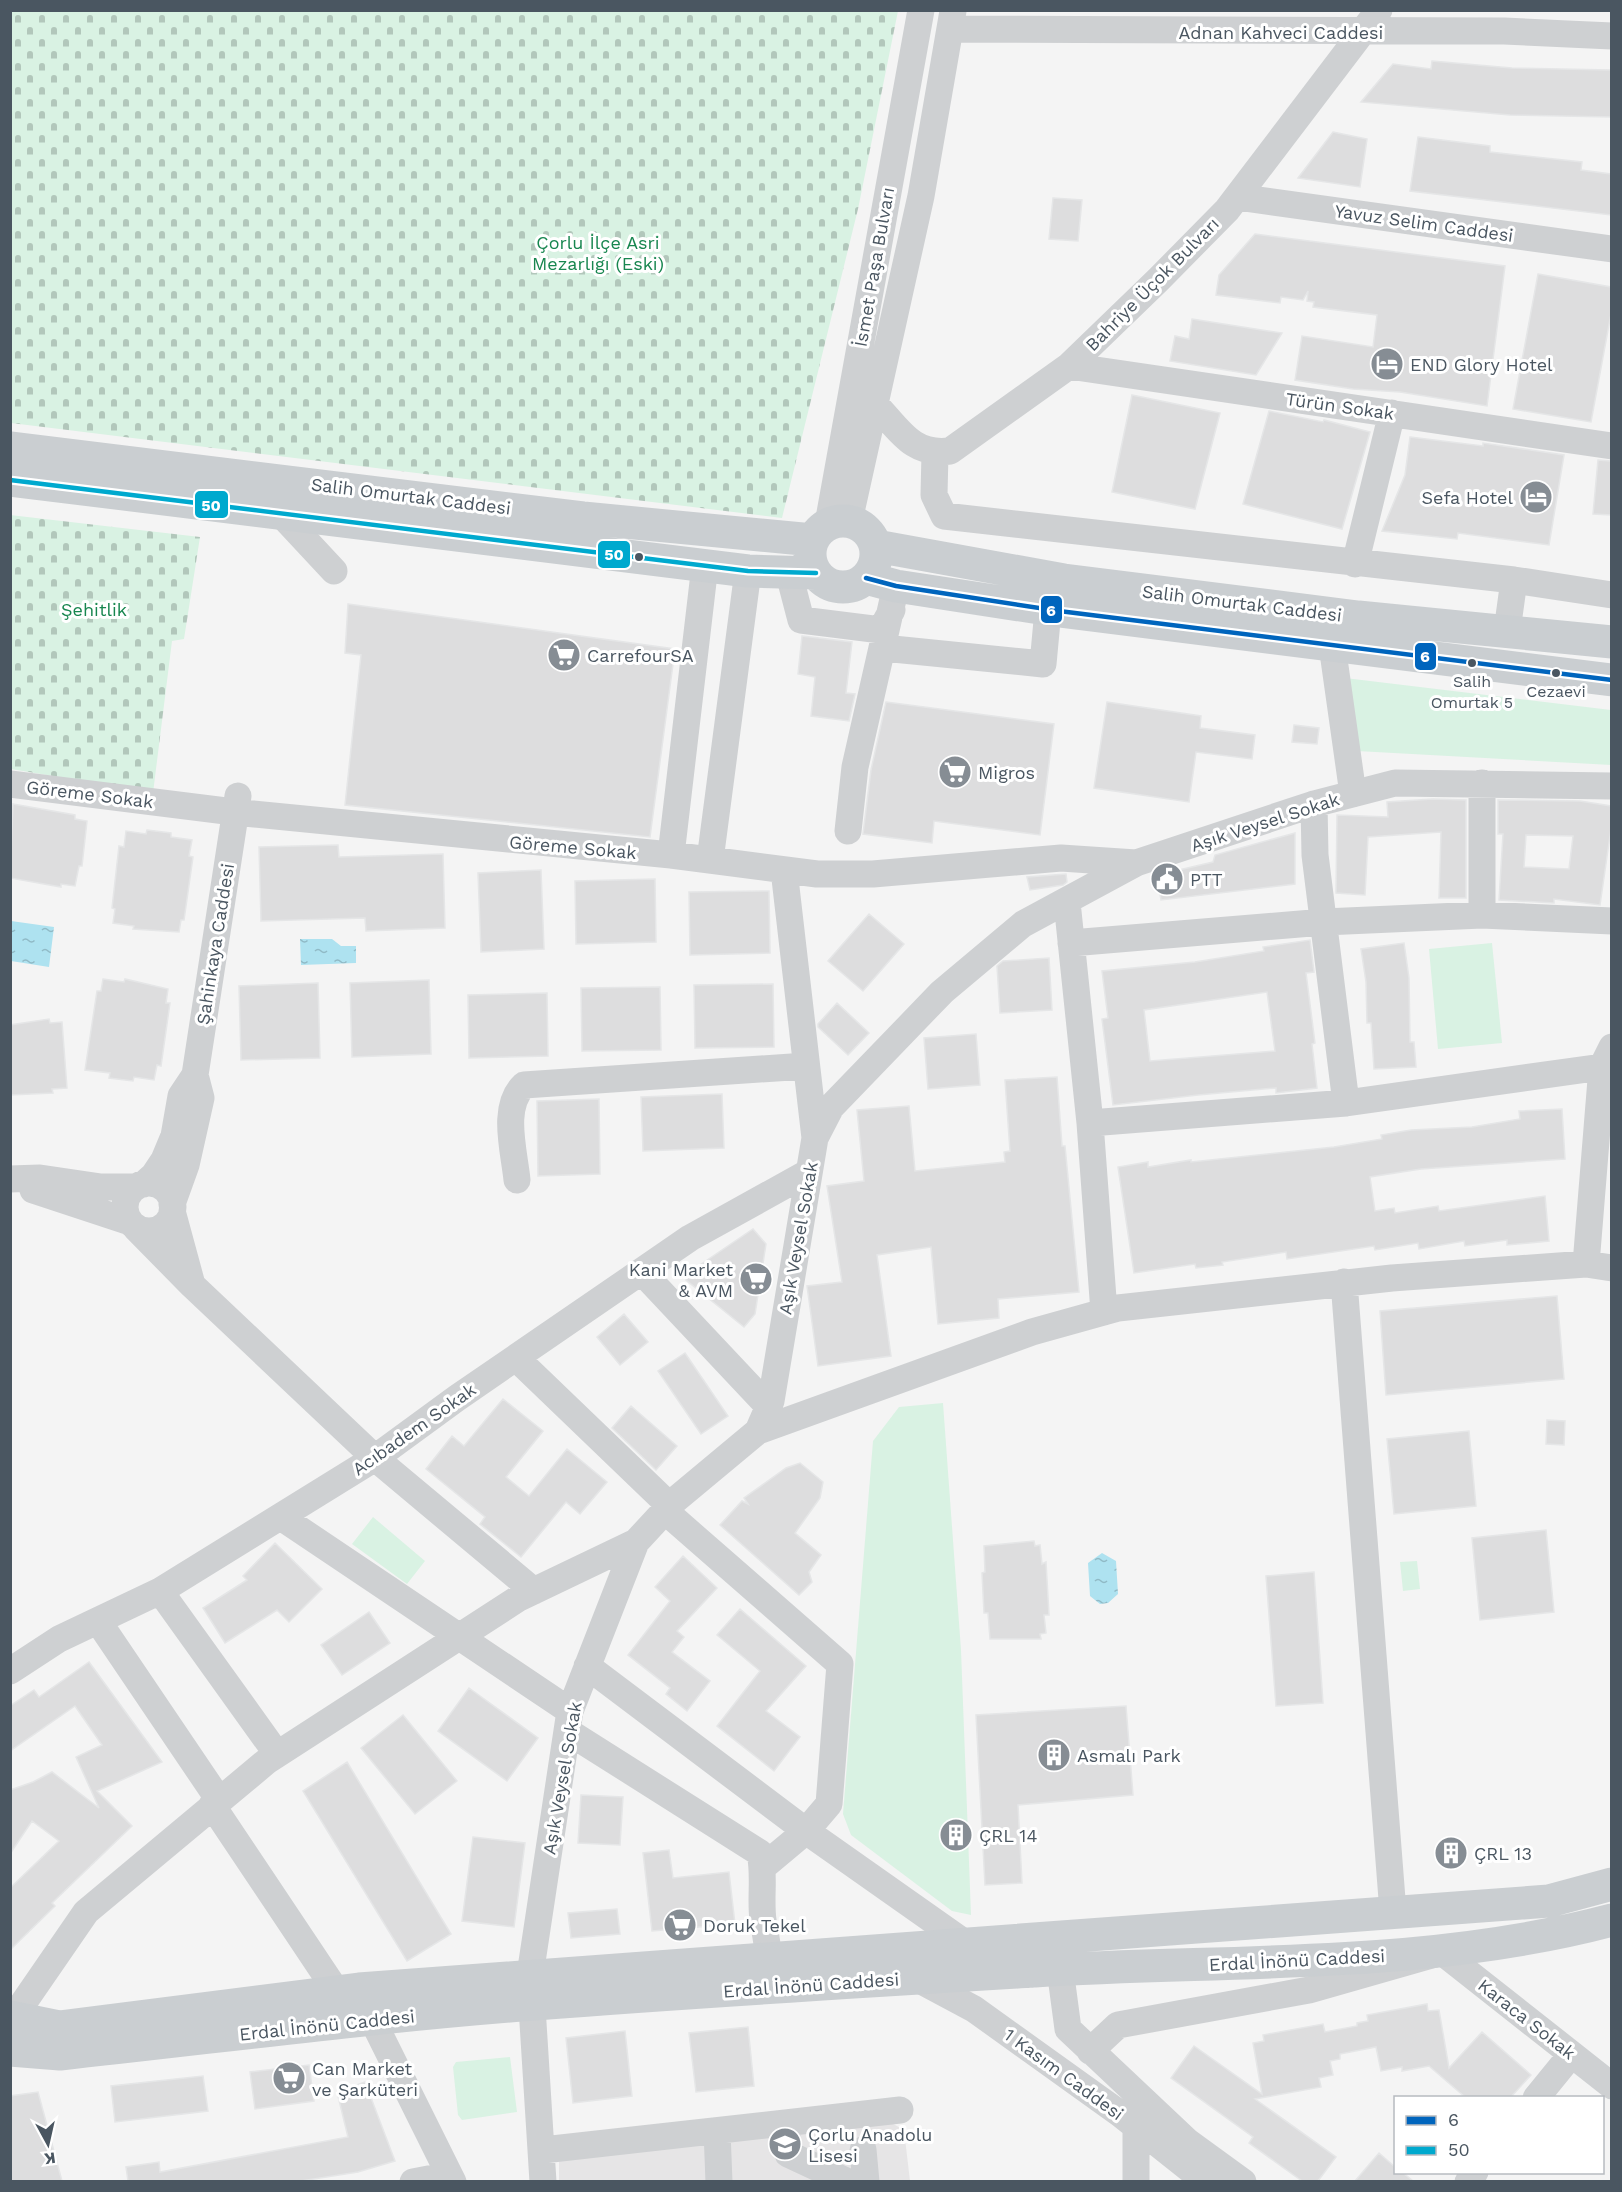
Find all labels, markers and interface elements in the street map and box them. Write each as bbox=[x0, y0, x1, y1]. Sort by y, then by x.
street label: Adnan Kahveci Caddesi bbox=[1179, 22, 1383, 43]
street label: İsmet Paşa Bulvarı bbox=[850, 186, 898, 348]
street label: Yavuz Selim Caddesi bbox=[1333, 200, 1515, 246]
street label: Bahriye Üçok Bulvarı bbox=[1081, 213, 1223, 355]
park label: Çorlu İlçe Asri Mezarlığı (Eski) bbox=[532, 232, 664, 274]
hotel icon: END Glory Hotel bbox=[1369, 346, 1405, 382]
place label: END Glory Hotel bbox=[1410, 354, 1553, 375]
street label: Türün Sokak bbox=[1284, 388, 1396, 424]
street label: Salih Omurtak Caddesi bbox=[310, 473, 512, 519]
hotel icon: Sefa Hotel bbox=[1518, 479, 1554, 515]
place label: Sefa Hotel bbox=[1422, 487, 1513, 508]
line badge: 50 bbox=[194, 490, 229, 519]
text: 50 bbox=[201, 496, 221, 515]
line badge: 50 bbox=[597, 540, 631, 569]
text: 50 bbox=[604, 545, 624, 564]
unlabelled marker bbox=[633, 551, 645, 563]
street label: Salih Omurtak Caddesi bbox=[1141, 580, 1343, 626]
line badge: 6 bbox=[1040, 595, 1063, 624]
park label: Şehitlik bbox=[61, 599, 127, 620]
text: 6 bbox=[1046, 601, 1056, 620]
supermarket icon: CarrefourSA bbox=[546, 637, 582, 673]
line badge: 6 bbox=[1414, 642, 1437, 671]
place label: CarrefourSA bbox=[587, 645, 694, 666]
text: 6 bbox=[1420, 647, 1430, 666]
marker: Salih Omurtak 5 bbox=[1466, 657, 1478, 669]
marker: Cezaevi bbox=[1550, 667, 1562, 679]
place label: Salih Omurtak 5 bbox=[1431, 672, 1513, 712]
place label: Cezaevi bbox=[1526, 682, 1586, 701]
supermarket icon: Migros bbox=[937, 754, 973, 790]
place label: Migros bbox=[978, 762, 1035, 783]
street label: Göreme Sokak bbox=[25, 776, 155, 812]
street label: Aşık Veysel Sokak bbox=[1188, 788, 1342, 856]
street label: Göreme Sokak bbox=[508, 831, 638, 863]
public building icon: PTT bbox=[1149, 861, 1185, 897]
street label: Şahinkaya Caddesi bbox=[192, 862, 238, 1026]
place label: PTT bbox=[1190, 869, 1223, 890]
street label: Aşık Veysel Sokak bbox=[774, 1160, 822, 1316]
place label: Kani Market & AVM bbox=[629, 1259, 733, 1301]
supermarket icon: Kani Market & AVM bbox=[738, 1261, 774, 1297]
street label: Acıbadem Sokak bbox=[348, 1379, 480, 1479]
street label: Aşık Veysel Sokak bbox=[538, 1700, 586, 1856]
building icon: Asmalı Park bbox=[1036, 1737, 1072, 1773]
place label: Asmalı Park bbox=[1077, 1745, 1181, 1766]
building icon: ÇRL 14 bbox=[938, 1817, 974, 1853]
place label: ÇRL 14 bbox=[979, 1825, 1037, 1846]
building icon: ÇRL 13 bbox=[1433, 1835, 1469, 1871]
place label: ÇRL 13 bbox=[1474, 1843, 1532, 1864]
supermarket icon: Doruk Tekel bbox=[662, 1907, 698, 1943]
place label: Doruk Tekel bbox=[703, 1915, 806, 1936]
street label: Erdal İnönü Caddesi bbox=[1208, 1945, 1386, 1975]
street label: Erdal İnönü Caddesi bbox=[722, 1968, 900, 2002]
street label: Karaca Sokak bbox=[1474, 1974, 1580, 2064]
street label: Erdal İnönü Caddesi bbox=[238, 2005, 416, 2045]
street label: 1 Kasım Caddesi bbox=[1000, 2024, 1128, 2124]
place label: Can Market ve Şarküteri bbox=[312, 2058, 418, 2100]
supermarket icon: Can Market ve Şarküteri bbox=[271, 2060, 307, 2096]
legend bbox=[1394, 2096, 1604, 2174]
text: 6 bbox=[1448, 2109, 1459, 2130]
north arrow bbox=[18, 2114, 78, 2174]
place label: Çorlu Anadolu Lisesi bbox=[808, 2124, 932, 2166]
school or university icon: Çorlu Anadolu Lisesi bbox=[767, 2126, 803, 2162]
text: 50 bbox=[1448, 2139, 1470, 2160]
text: K bbox=[43, 2148, 57, 2169]

